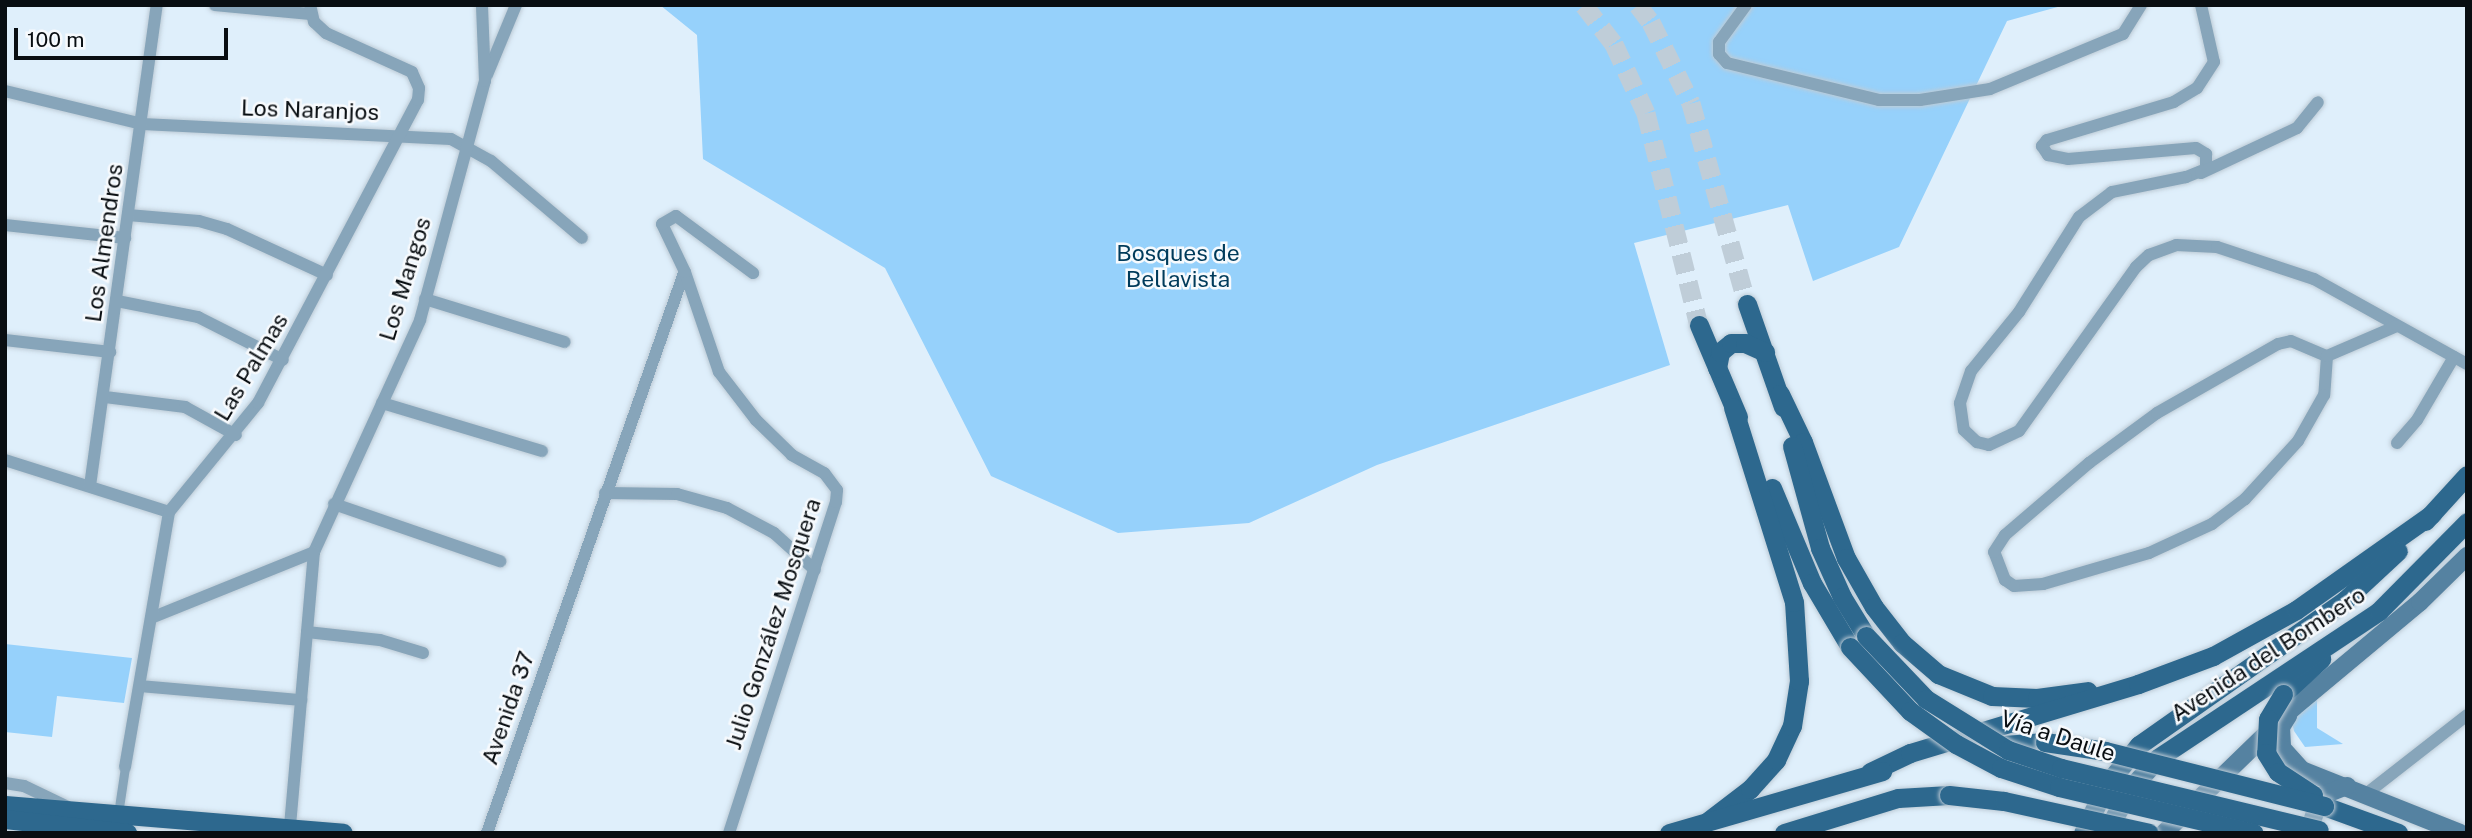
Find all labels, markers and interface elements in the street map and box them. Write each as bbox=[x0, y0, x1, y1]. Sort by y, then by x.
scale bar bbox=[18, 14, 231, 58]
text: 100 m bbox=[27, 27, 84, 52]
street label: Los Naranjos bbox=[240, 94, 380, 126]
street label: Los Almendros bbox=[79, 162, 129, 324]
street label: Los Mangos bbox=[373, 214, 437, 344]
park label: Bosques de Bellavista bbox=[1116, 239, 1240, 293]
street label: Las Palmas bbox=[208, 308, 294, 426]
street label: Julio González Mosquera bbox=[719, 495, 827, 753]
street label: Avenida del Bombero bbox=[2165, 581, 2371, 727]
street label: Avenida 37 bbox=[476, 648, 540, 768]
street label: Vía a Daule bbox=[1997, 704, 2119, 768]

